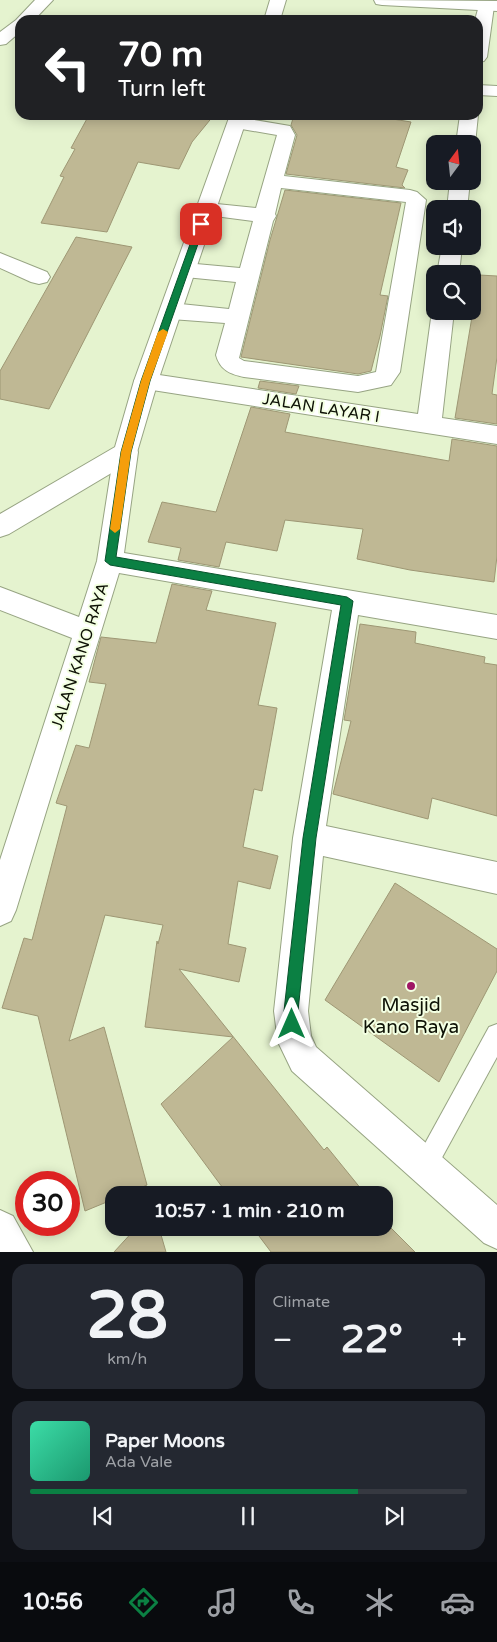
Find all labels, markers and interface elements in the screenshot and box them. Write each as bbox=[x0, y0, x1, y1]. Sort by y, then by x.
text: 70 m bbox=[118, 34, 203, 76]
icon: left bbox=[35, 35, 100, 100]
text: Turn left bbox=[118, 76, 206, 102]
north arrow bbox=[426, 135, 481, 190]
map controls bbox=[426, 135, 481, 320]
button: sound bbox=[426, 200, 481, 255]
pin bbox=[180, 203, 222, 245]
icon: arrive bbox=[187, 210, 215, 238]
button: search bbox=[426, 265, 481, 320]
street label: JALAN LAYAR I bbox=[261, 389, 381, 427]
street label: JALAN KANO RAYA bbox=[47, 580, 113, 732]
marker: Masjid Kano Raya bbox=[405, 980, 417, 992]
place label: Masjid Kano Raya bbox=[363, 994, 459, 1038]
position arrow bbox=[265, 997, 317, 1049]
speed limit sign: 30 bbox=[15, 1171, 80, 1236]
text: 10:57 · 1 min · 210 m bbox=[153, 1200, 345, 1222]
text: 28 bbox=[86, 1277, 168, 1356]
text: Climate bbox=[273, 1292, 330, 1312]
text: 22° bbox=[341, 1317, 403, 1363]
text: − bbox=[273, 1323, 292, 1357]
text: + bbox=[451, 1323, 467, 1357]
text: km/h bbox=[107, 1349, 147, 1369]
text: Paper Moons bbox=[105, 1430, 225, 1452]
text: Ada Vale bbox=[105, 1452, 172, 1472]
icon: previous bbox=[89, 1502, 117, 1530]
icon: pause bbox=[234, 1502, 262, 1530]
icon: next bbox=[380, 1502, 408, 1530]
icon: directions bbox=[126, 1585, 161, 1620]
icon: music bbox=[205, 1585, 240, 1620]
icon: phone bbox=[283, 1585, 318, 1620]
icon: climate bbox=[362, 1585, 397, 1620]
icon: car bbox=[440, 1585, 475, 1620]
text: 10:56 bbox=[22, 1589, 83, 1615]

